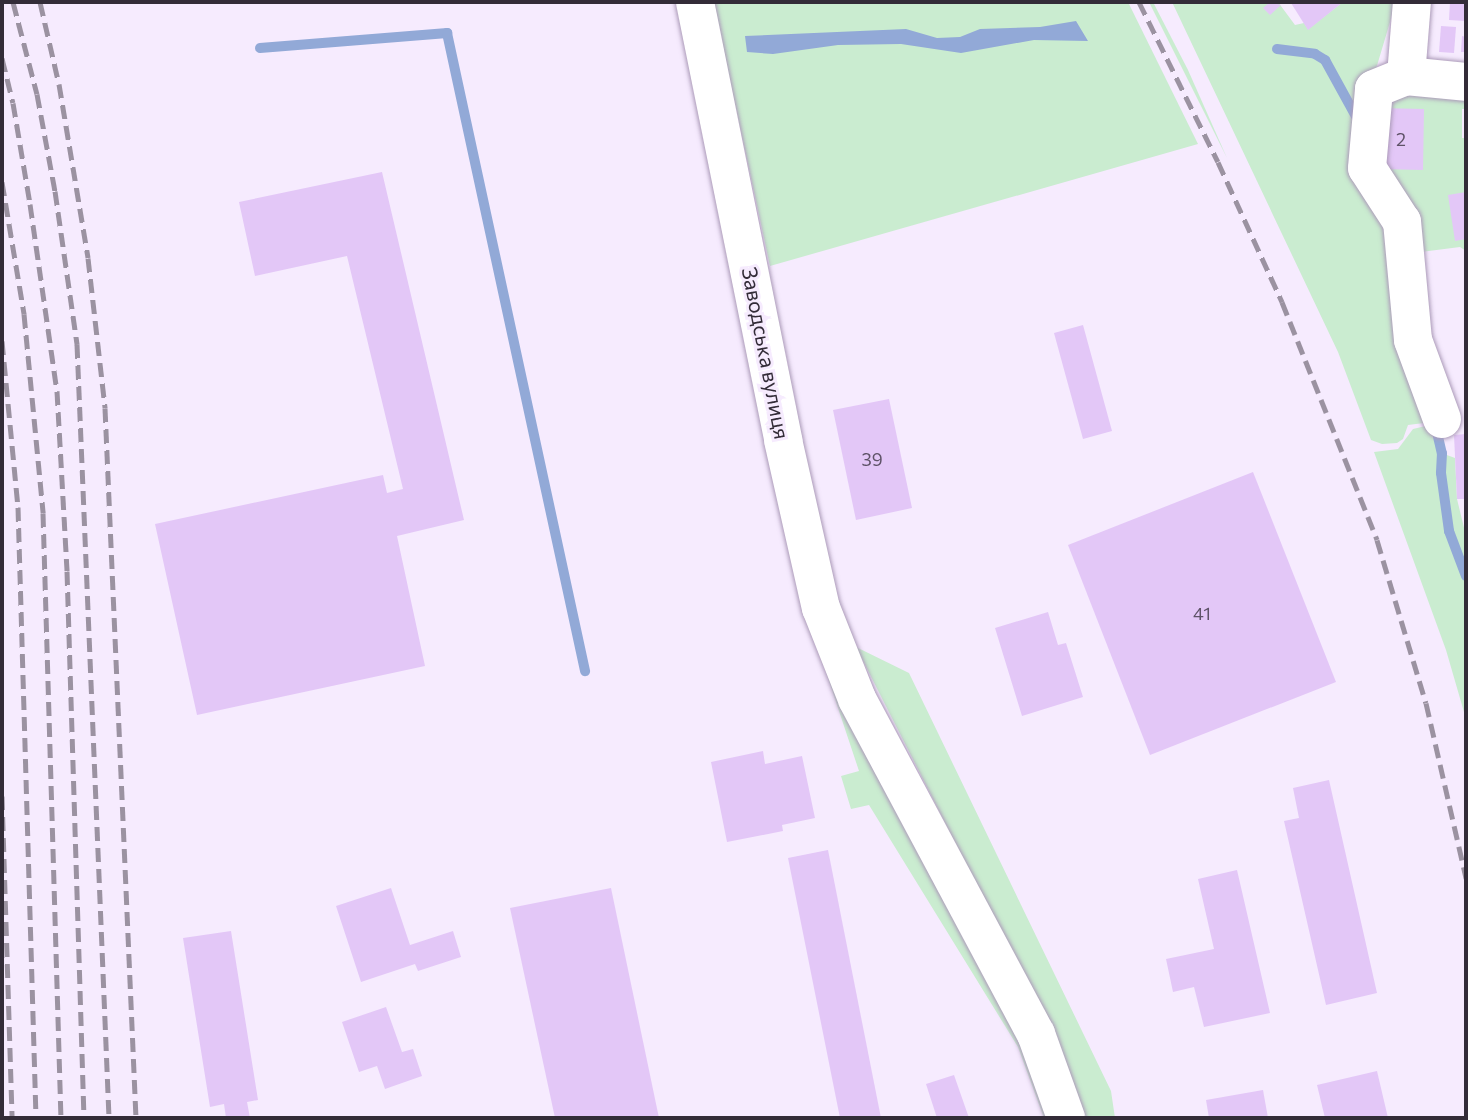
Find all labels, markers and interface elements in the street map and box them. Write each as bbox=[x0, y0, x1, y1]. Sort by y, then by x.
house number: 2 bbox=[1396, 128, 1406, 150]
street label: Заводська вулиця bbox=[737, 265, 795, 441]
house number: 39 bbox=[861, 448, 883, 470]
house number: 41 bbox=[1193, 602, 1211, 624]

